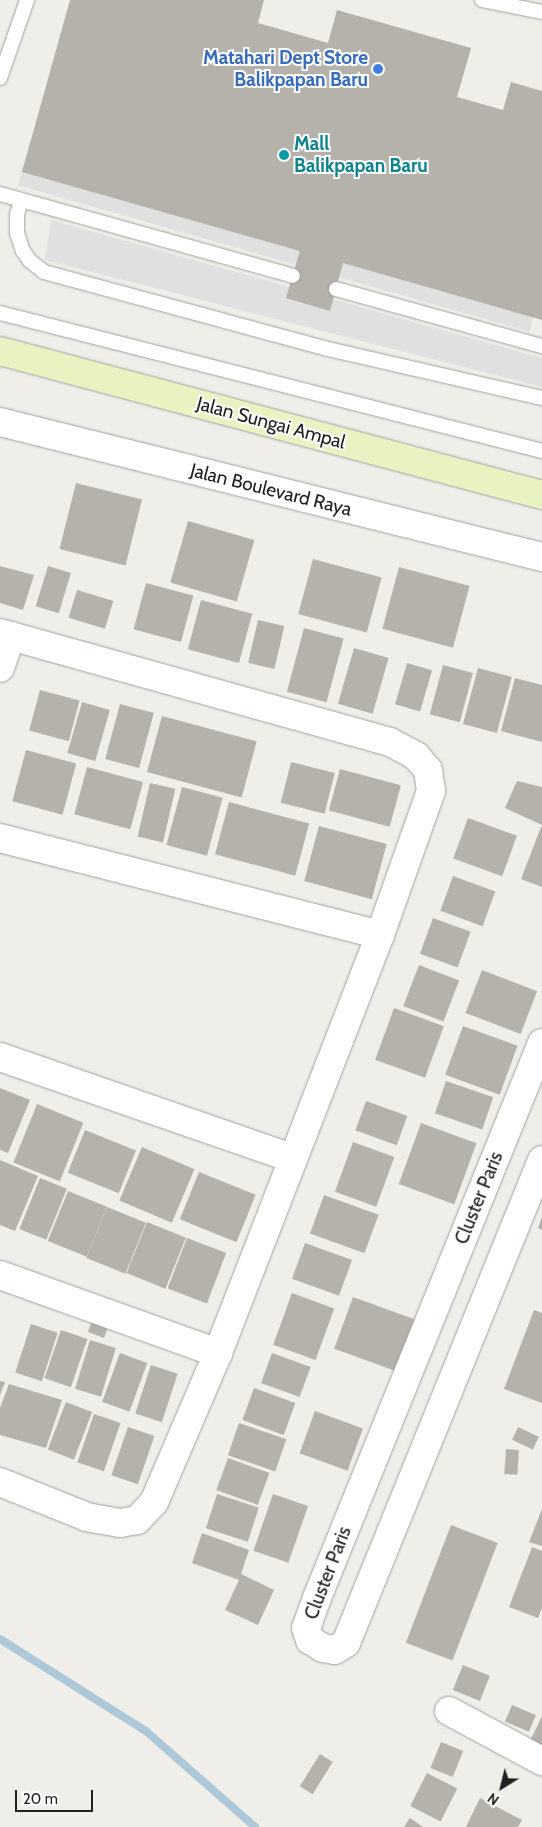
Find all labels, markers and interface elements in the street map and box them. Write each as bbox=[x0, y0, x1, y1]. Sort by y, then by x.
place label: Matahari Dept Store Balikpapan Baru bbox=[203, 47, 368, 91]
marker: Matahari Dept Store Balikpapan Baru bbox=[372, 63, 384, 75]
place label: Mall Balikpapan Baru bbox=[294, 133, 428, 177]
marker: Mall Balikpapan Baru bbox=[278, 149, 290, 161]
street label: Jalan Sungai Ampal bbox=[194, 392, 348, 454]
street label: Jalan Boulevard Raya bbox=[188, 459, 354, 521]
street label: Cluster Paris bbox=[450, 1148, 508, 1248]
street label: Cluster Paris bbox=[300, 1523, 356, 1623]
north arrow bbox=[477, 1762, 527, 1812]
scale bar bbox=[18, 1780, 95, 1812]
text: N bbox=[484, 1789, 502, 1809]
text: 20 m bbox=[23, 1790, 58, 1808]

